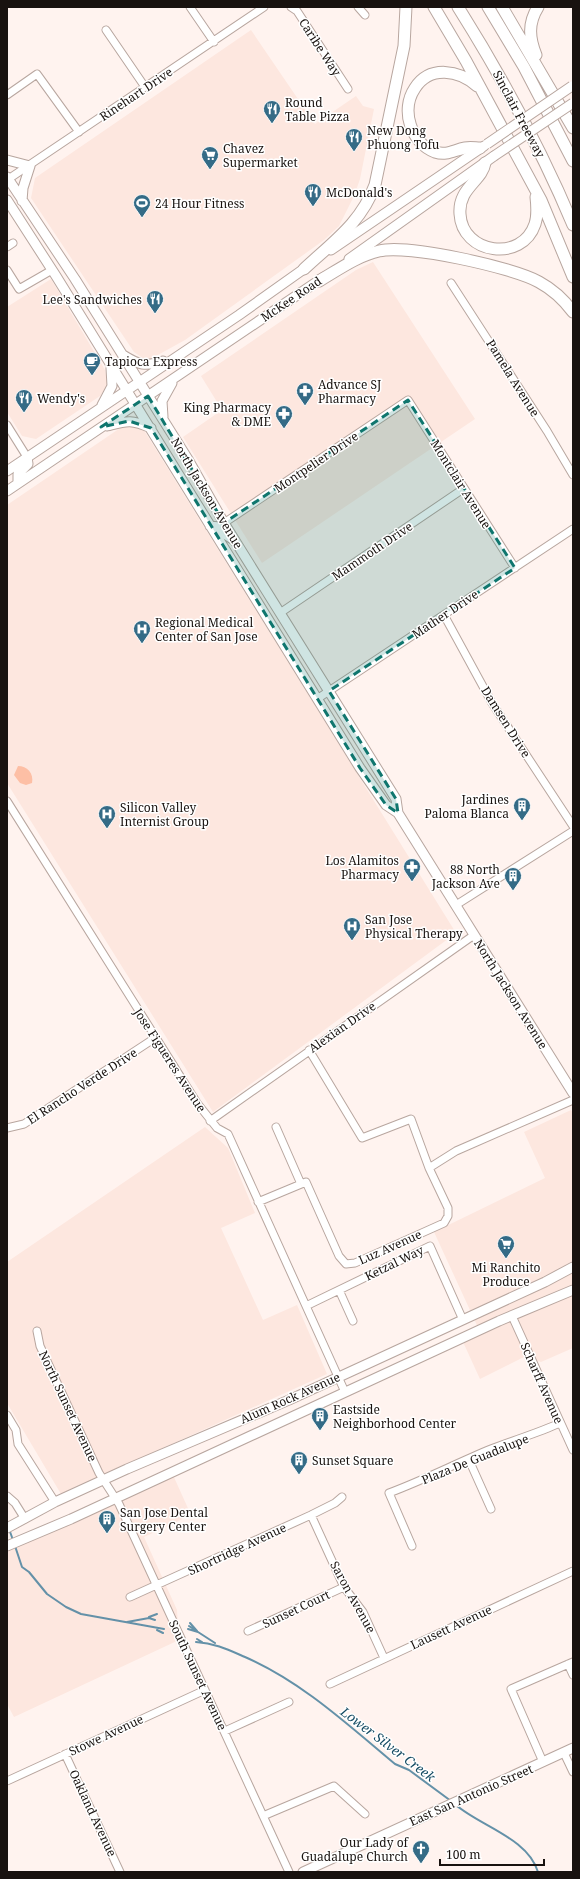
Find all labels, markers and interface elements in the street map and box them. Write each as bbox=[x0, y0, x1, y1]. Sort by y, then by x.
street label: Caribe Way bbox=[295, 15, 345, 79]
street label: Rinehart Drive bbox=[96, 63, 176, 125]
street label: Sinclair Freeway bbox=[489, 67, 549, 161]
place label: Round Table Pizza bbox=[285, 94, 350, 125]
restaurant icon: Round Table Pizza bbox=[262, 99, 282, 124]
place label: New Dong Phuong Tofu bbox=[367, 122, 440, 153]
restaurant icon: New Dong Phuong Tofu bbox=[344, 127, 364, 152]
place label: Chavez Supermarket bbox=[223, 140, 298, 171]
supermarket icon: Chavez Supermarket bbox=[200, 145, 220, 170]
restaurant icon: McDonald's bbox=[303, 182, 323, 207]
place label: McDonald's bbox=[326, 184, 392, 201]
sports icon: 24 Hour Fitness bbox=[132, 193, 152, 218]
place label: 24 Hour Fitness bbox=[155, 195, 245, 212]
street label: McKee Road bbox=[257, 272, 325, 326]
restaurant icon: Lee's Sandwiches bbox=[145, 289, 165, 314]
place label: Lee's Sandwiches bbox=[43, 291, 142, 308]
street label: Pamela Avenue bbox=[482, 336, 544, 420]
cafe icon: Tapioca Express bbox=[82, 351, 102, 376]
place label: Tapioca Express bbox=[105, 353, 197, 370]
place label: Advance SJ Pharmacy bbox=[318, 376, 381, 407]
pharmacy icon: Advance SJ Pharmacy bbox=[295, 381, 315, 406]
restaurant icon: Wendy's bbox=[14, 388, 34, 413]
place label: Wendy's bbox=[37, 390, 85, 407]
place label: King Pharmacy & DME bbox=[183, 399, 271, 430]
pharmacy icon: King Pharmacy & DME bbox=[274, 404, 294, 429]
street label: Montpelier Drive bbox=[271, 427, 361, 497]
street label: North Jackson Avenue bbox=[167, 434, 247, 552]
street label: Montclair Avenue bbox=[427, 436, 495, 532]
street label: Mammoth Drive bbox=[328, 518, 416, 584]
street label: Mather Drive bbox=[408, 586, 482, 642]
place label: Regional Medical Center of San Jose bbox=[155, 614, 258, 645]
hospital icon: Regional Medical Center of San Jose bbox=[132, 619, 152, 644]
street label: Damsen Drive bbox=[477, 683, 535, 761]
place label: Jardines Paloma Blanca bbox=[424, 791, 509, 822]
building icon: Jardines Paloma Blanca bbox=[512, 796, 532, 821]
place label: Silicon Valley Internist Group bbox=[120, 799, 209, 830]
hospital icon: Silicon Valley Internist Group bbox=[97, 804, 117, 829]
place label: Los Alamitos Pharmacy bbox=[325, 852, 399, 883]
pharmacy icon: Los Alamitos Pharmacy bbox=[402, 857, 422, 882]
place label: 88 North Jackson Ave bbox=[431, 861, 500, 892]
building icon: 88 North Jackson Ave bbox=[503, 866, 523, 891]
place label: San Jose Physical Therapy bbox=[365, 911, 463, 942]
hospital icon: San Jose Physical Therapy bbox=[342, 916, 362, 941]
street label: North Jackson Avenue bbox=[470, 936, 552, 1052]
street label: Alexian Drive bbox=[305, 998, 379, 1056]
street label: Jose Figueres Avenue bbox=[129, 1004, 210, 1115]
street label: El Rancho Verde Drive bbox=[24, 1044, 140, 1128]
street label: Luz Avenue bbox=[356, 1226, 424, 1268]
supermarket icon: Mi Ranchito Produce bbox=[496, 1234, 516, 1259]
street label: Ketzal Way bbox=[362, 1241, 426, 1285]
place label: Mi Ranchito Produce bbox=[471, 1259, 541, 1290]
street label: Scharff Avenue bbox=[517, 1340, 567, 1426]
street label: North Sunset Avenue bbox=[35, 1348, 101, 1464]
street label: Alum Rock Avenue bbox=[237, 1368, 343, 1428]
place label: Eastside Neighborhood Center bbox=[333, 1401, 457, 1432]
building icon: Eastside Neighborhood Center bbox=[310, 1406, 330, 1431]
street label: Plaza De Guadalupe bbox=[419, 1430, 531, 1488]
building icon: Sunset Square bbox=[289, 1450, 309, 1475]
place label: Sunset Square bbox=[312, 1452, 393, 1469]
place label: San Jose Dental Surgery Center bbox=[120, 1504, 208, 1535]
building icon: San Jose Dental Surgery Center bbox=[97, 1509, 117, 1534]
street label: Shortridge Avenue bbox=[185, 1519, 289, 1579]
street label: Saron Avenue bbox=[326, 1558, 380, 1636]
street label: Sunset Court bbox=[259, 1586, 333, 1632]
street label: Lausett Avenue bbox=[407, 1601, 495, 1653]
street label: South Sunset Avenue bbox=[165, 1617, 231, 1733]
water label: Lower Silver Creek bbox=[336, 1702, 439, 1786]
street label: Stowe Avenue bbox=[66, 1710, 146, 1760]
street label: East San Antonio Street bbox=[407, 1760, 535, 1830]
street label: Oakland Avenue bbox=[65, 1767, 121, 1859]
place label: Our Lady of Guadalupe Church bbox=[301, 1834, 410, 1865]
church icon: Our Lady of Guadalupe Church bbox=[411, 1839, 431, 1864]
scale bar bbox=[440, 1841, 544, 1867]
text: 100 m bbox=[446, 1846, 481, 1863]

